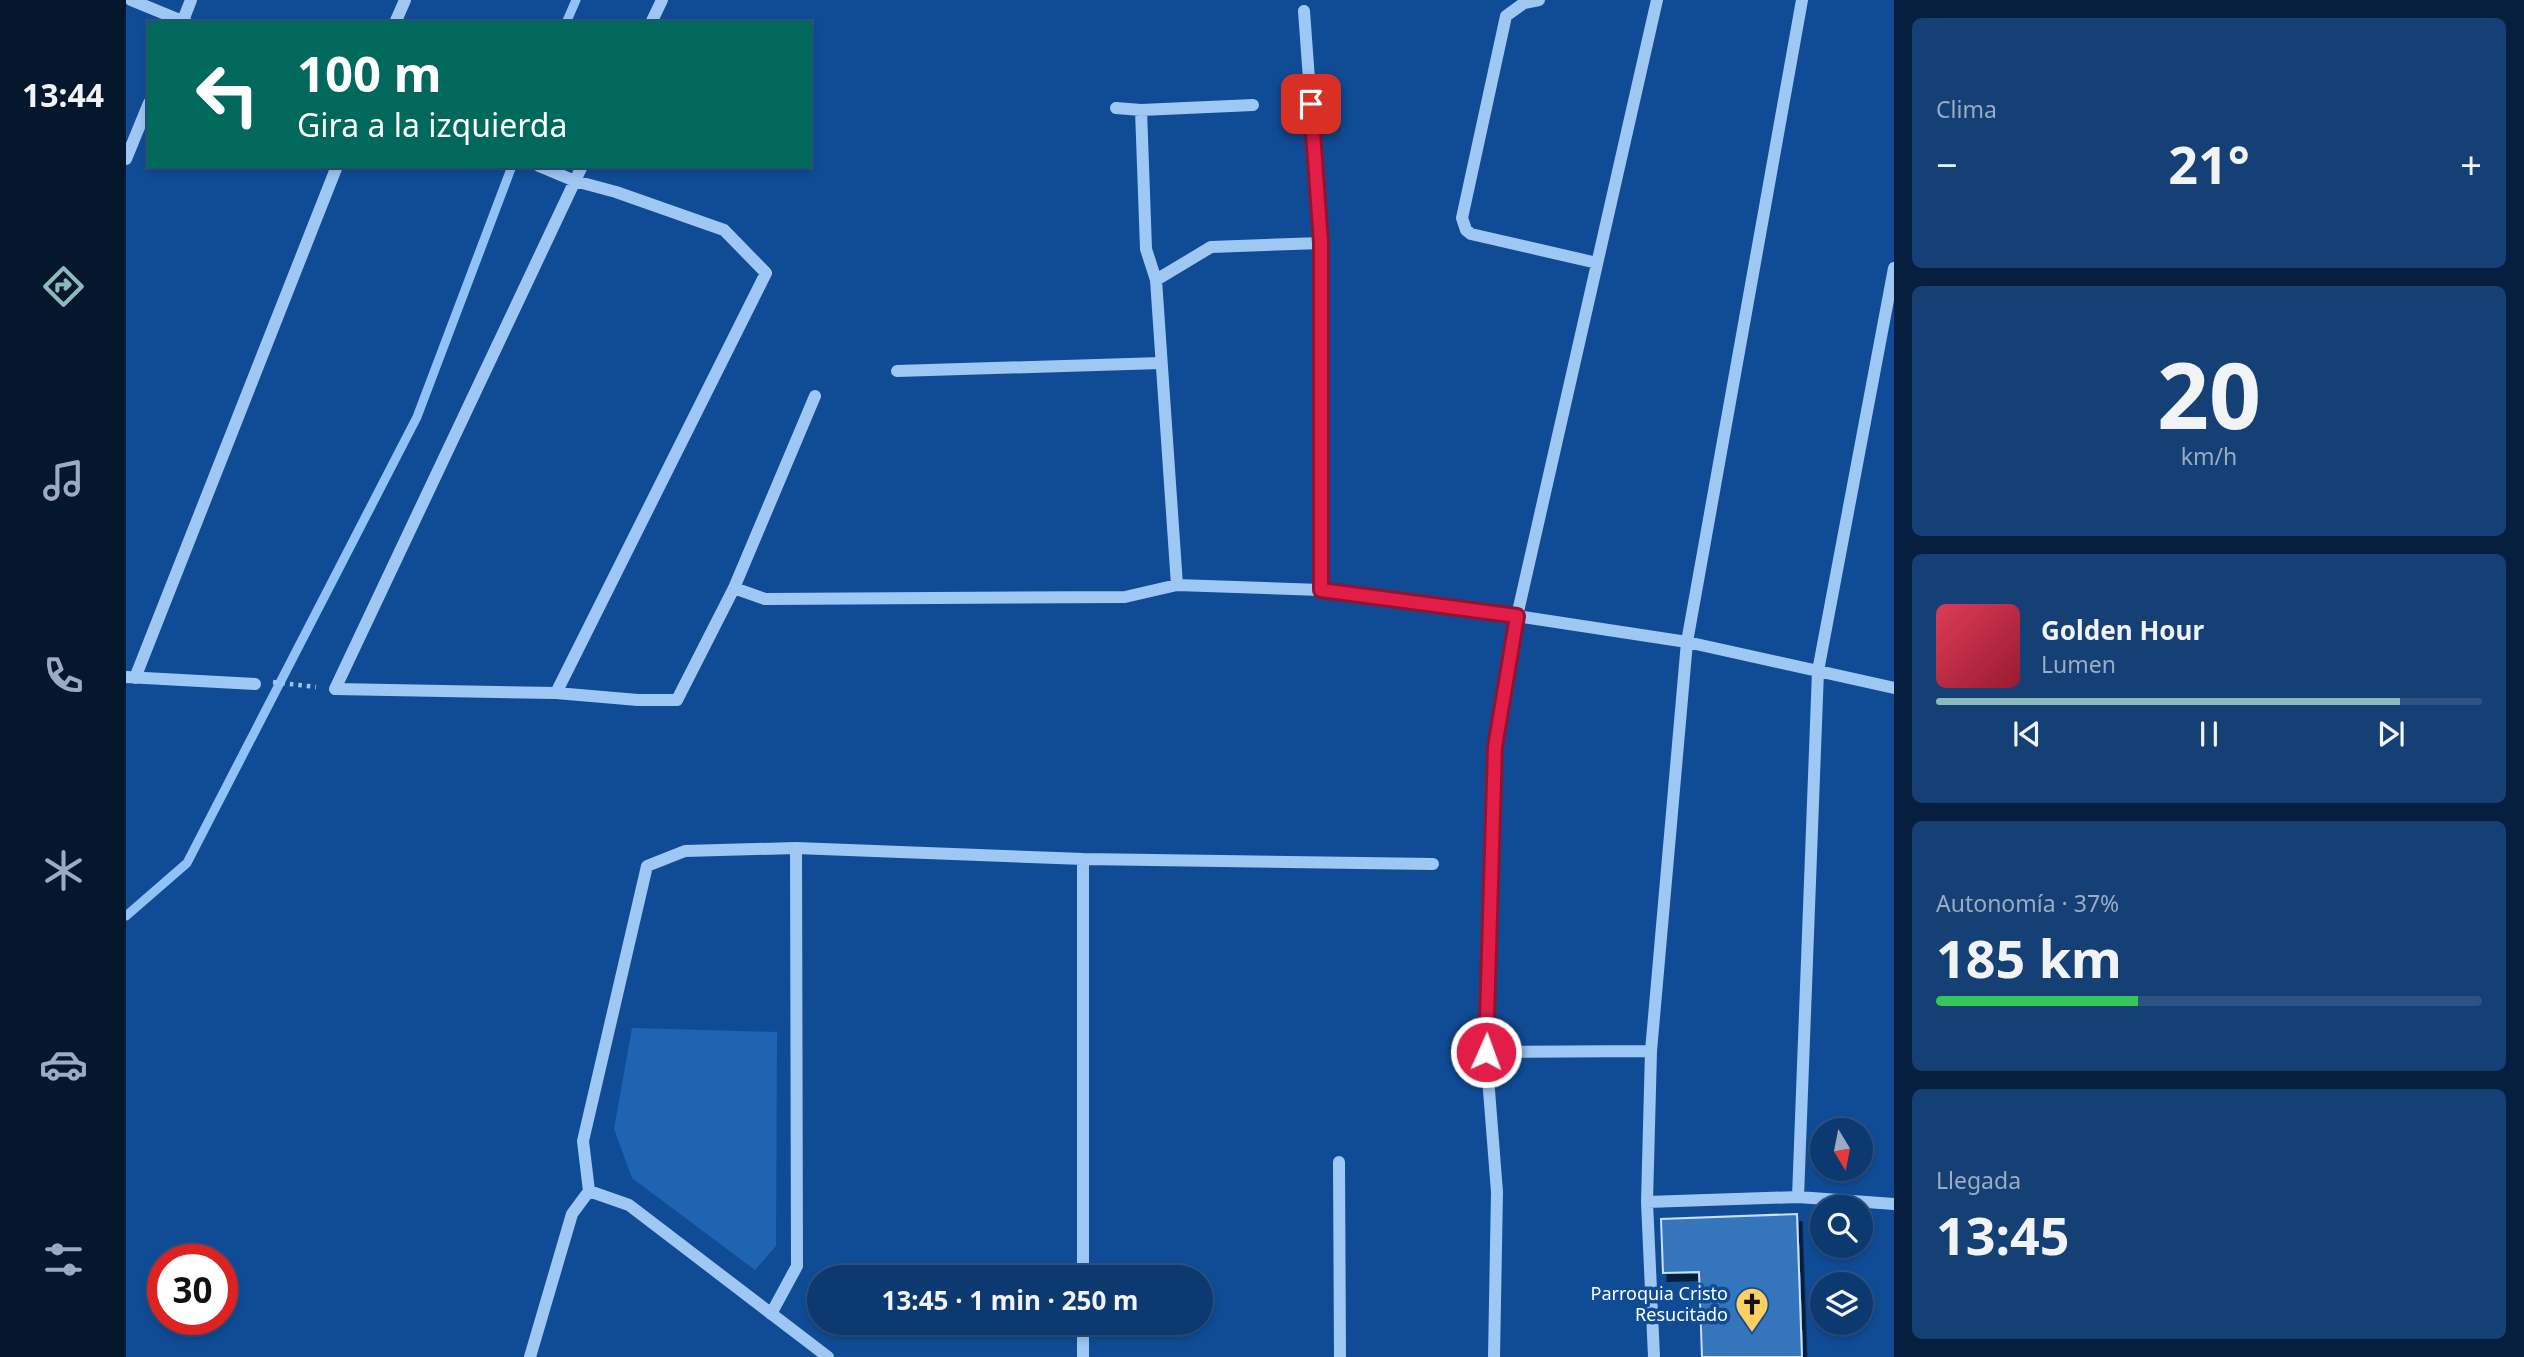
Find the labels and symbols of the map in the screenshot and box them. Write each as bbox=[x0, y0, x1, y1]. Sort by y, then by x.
pin bbox=[1281, 74, 1341, 134]
position arrow bbox=[1449, 1015, 1523, 1089]
north arrow bbox=[1810, 1118, 1872, 1181]
speed limit sign: 30 bbox=[147, 1244, 238, 1335]
place label: Parroquia Cristo Resucitado bbox=[1591, 1281, 1728, 1326]
church icon: Parroquia Cristo Resucitado bbox=[1733, 1285, 1771, 1334]

